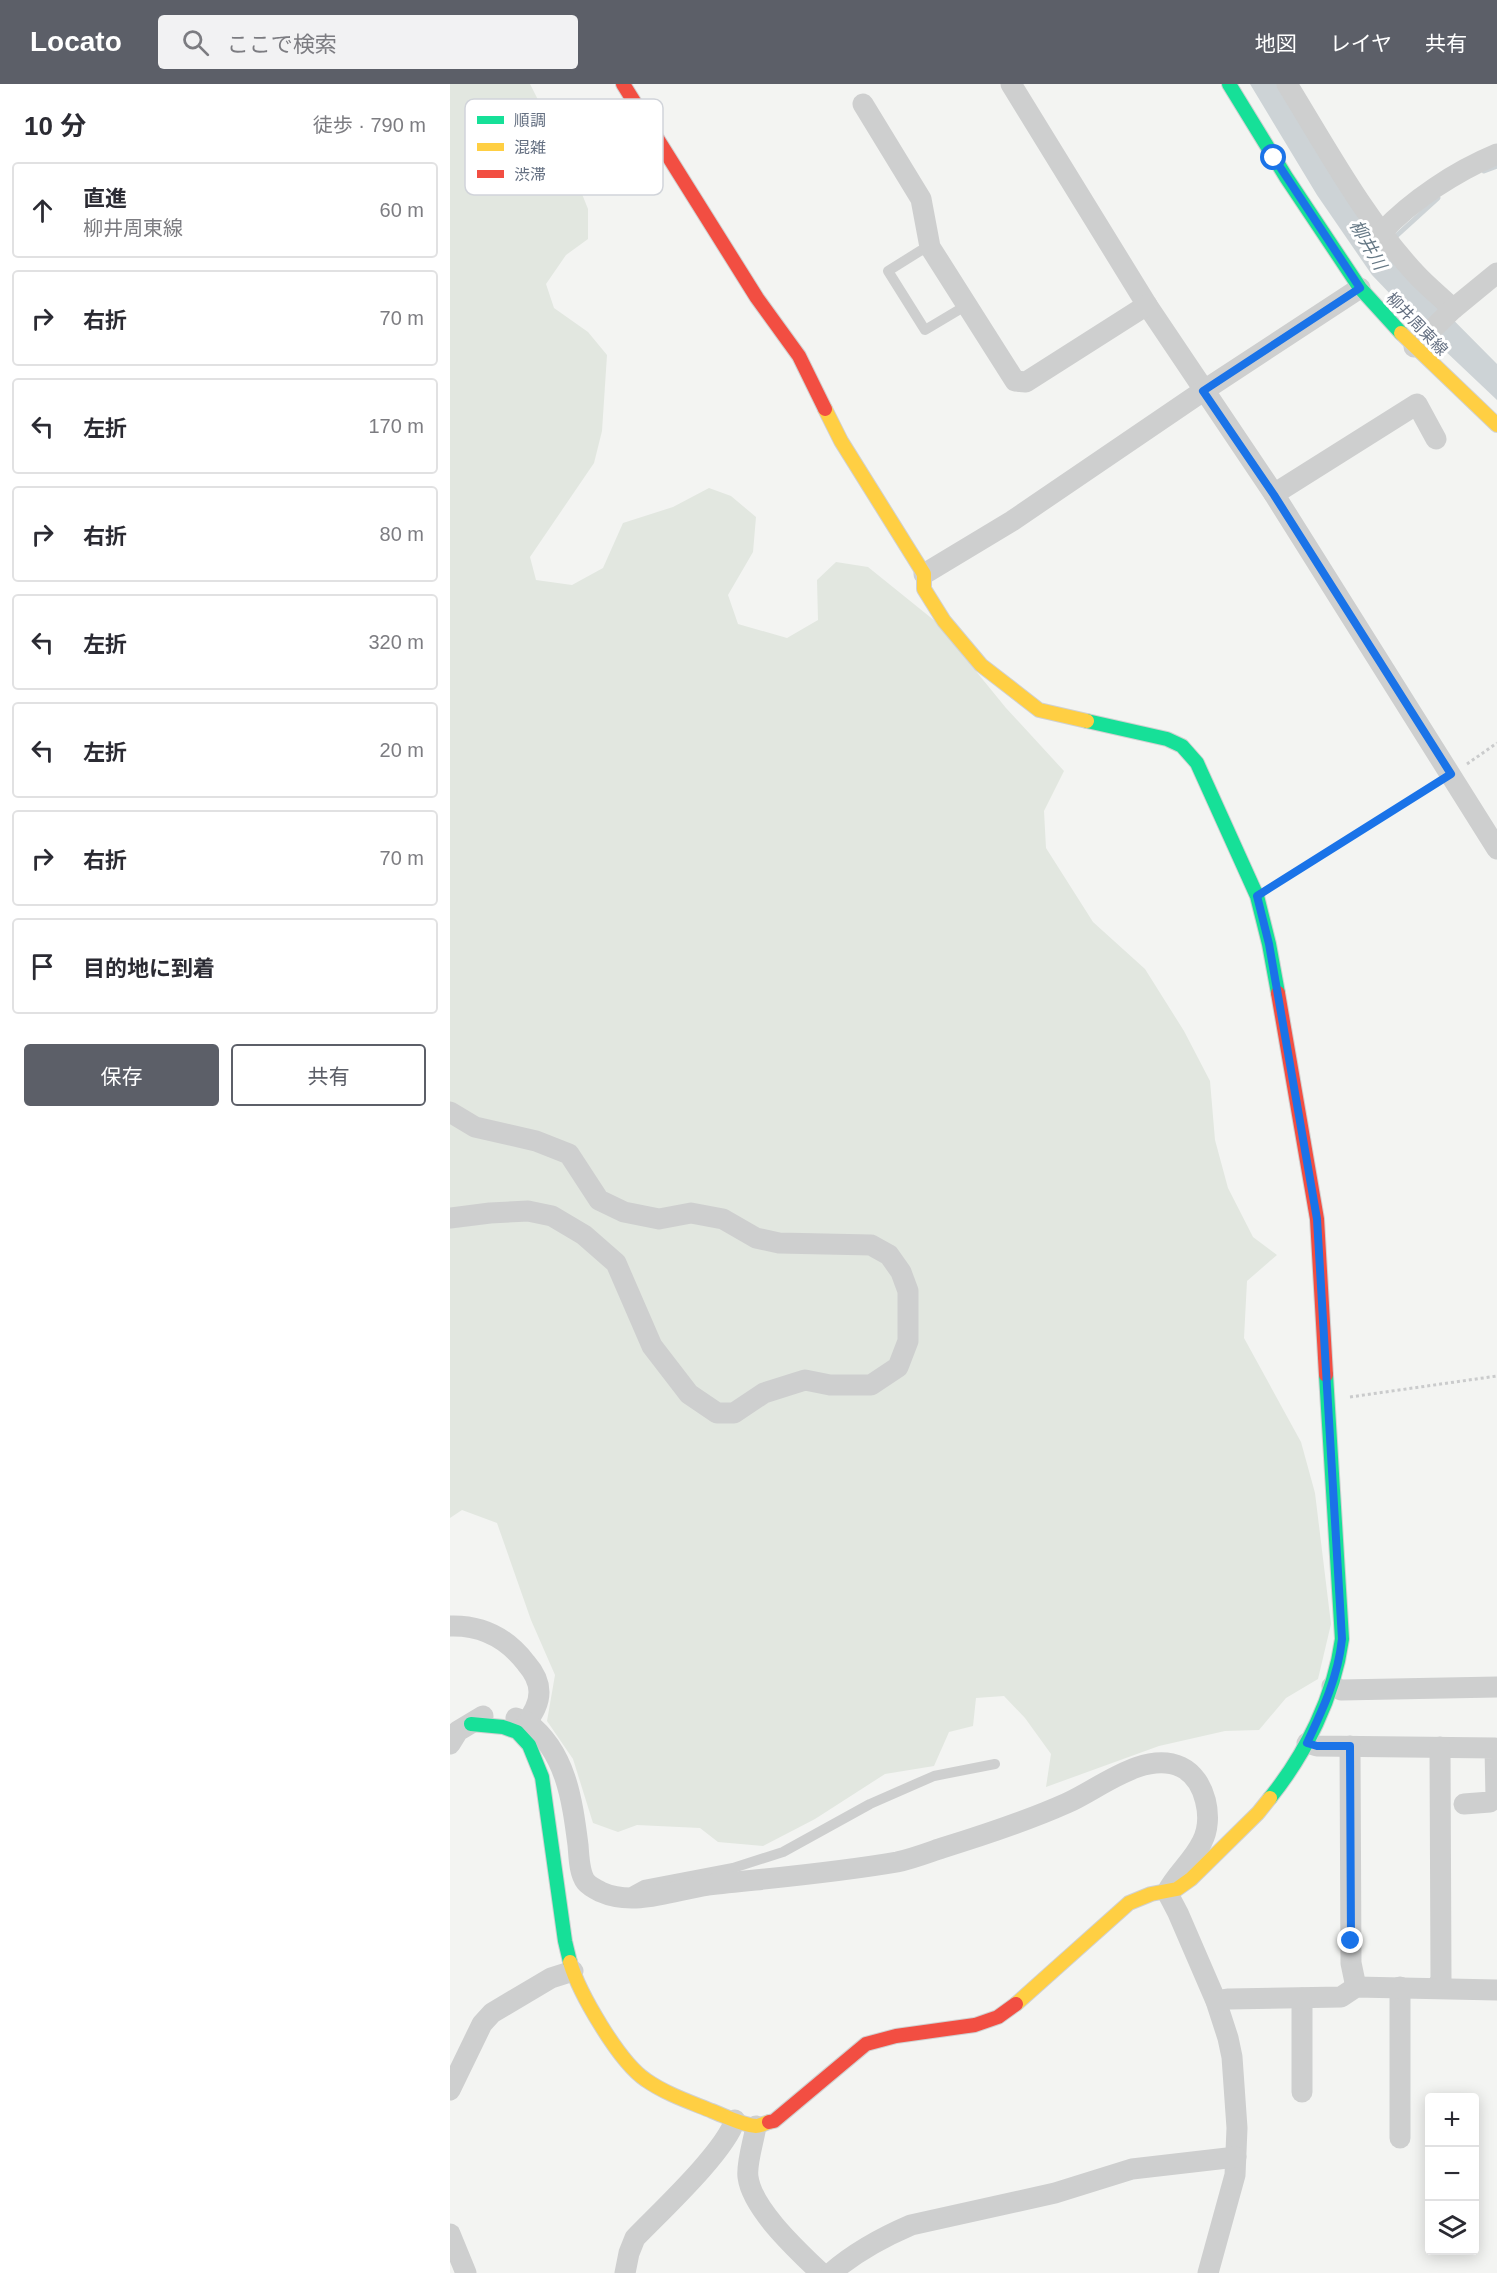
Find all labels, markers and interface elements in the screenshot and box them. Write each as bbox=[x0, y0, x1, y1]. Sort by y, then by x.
search box bbox=[158, 15, 578, 69]
text: Locato bbox=[30, 26, 122, 57]
icon: search bbox=[179, 26, 212, 59]
text: ここで検索 bbox=[227, 32, 337, 57]
text: 地図 bbox=[1255, 32, 1297, 55]
text: レイヤ bbox=[1330, 32, 1392, 55]
text: 共有 bbox=[1425, 32, 1467, 55]
legend bbox=[465, 99, 663, 195]
text: 10 分 bbox=[24, 111, 86, 141]
text: 順調 bbox=[514, 112, 546, 129]
text: 徒歩 · 790 m bbox=[313, 114, 426, 136]
text: 混雑 bbox=[514, 139, 546, 156]
route start bbox=[1260, 144, 1286, 170]
text: 渋滞 bbox=[514, 166, 546, 183]
text: 直進 bbox=[83, 186, 127, 211]
icon: ahead bbox=[26, 194, 59, 227]
text: 60 m bbox=[380, 199, 424, 221]
text: 柳井周東線 bbox=[83, 217, 183, 239]
water label: 柳井川 bbox=[1346, 217, 1391, 275]
street label: 柳井周東線 bbox=[1383, 289, 1451, 359]
icon: right bbox=[26, 302, 59, 335]
text: 70 m bbox=[380, 307, 424, 329]
text: 右折 bbox=[83, 308, 127, 333]
icon: left bbox=[26, 410, 59, 443]
text: 170 m bbox=[368, 415, 424, 437]
text: 左折 bbox=[83, 416, 127, 441]
icon: right bbox=[26, 518, 59, 551]
text: 80 m bbox=[380, 523, 424, 545]
text: 右折 bbox=[83, 524, 127, 549]
icon: left bbox=[26, 626, 59, 659]
text: 320 m bbox=[368, 631, 424, 653]
text: 左折 bbox=[83, 632, 127, 657]
icon: left bbox=[26, 734, 59, 767]
text: 20 m bbox=[380, 739, 424, 761]
text: 左折 bbox=[83, 740, 127, 765]
icon: right bbox=[26, 842, 59, 875]
text: 70 m bbox=[380, 847, 424, 869]
text: 右折 bbox=[83, 848, 127, 873]
icon: arrive bbox=[26, 950, 59, 983]
text: 目的地に到着 bbox=[83, 956, 215, 981]
button: 保存 bbox=[24, 1044, 219, 1106]
button: 共有 bbox=[231, 1044, 426, 1106]
route end bbox=[1337, 1927, 1363, 1953]
map controls bbox=[1425, 2093, 1479, 2255]
button: + bbox=[1425, 2093, 1479, 2147]
button: − bbox=[1425, 2147, 1479, 2201]
button: layers bbox=[1425, 2201, 1479, 2255]

